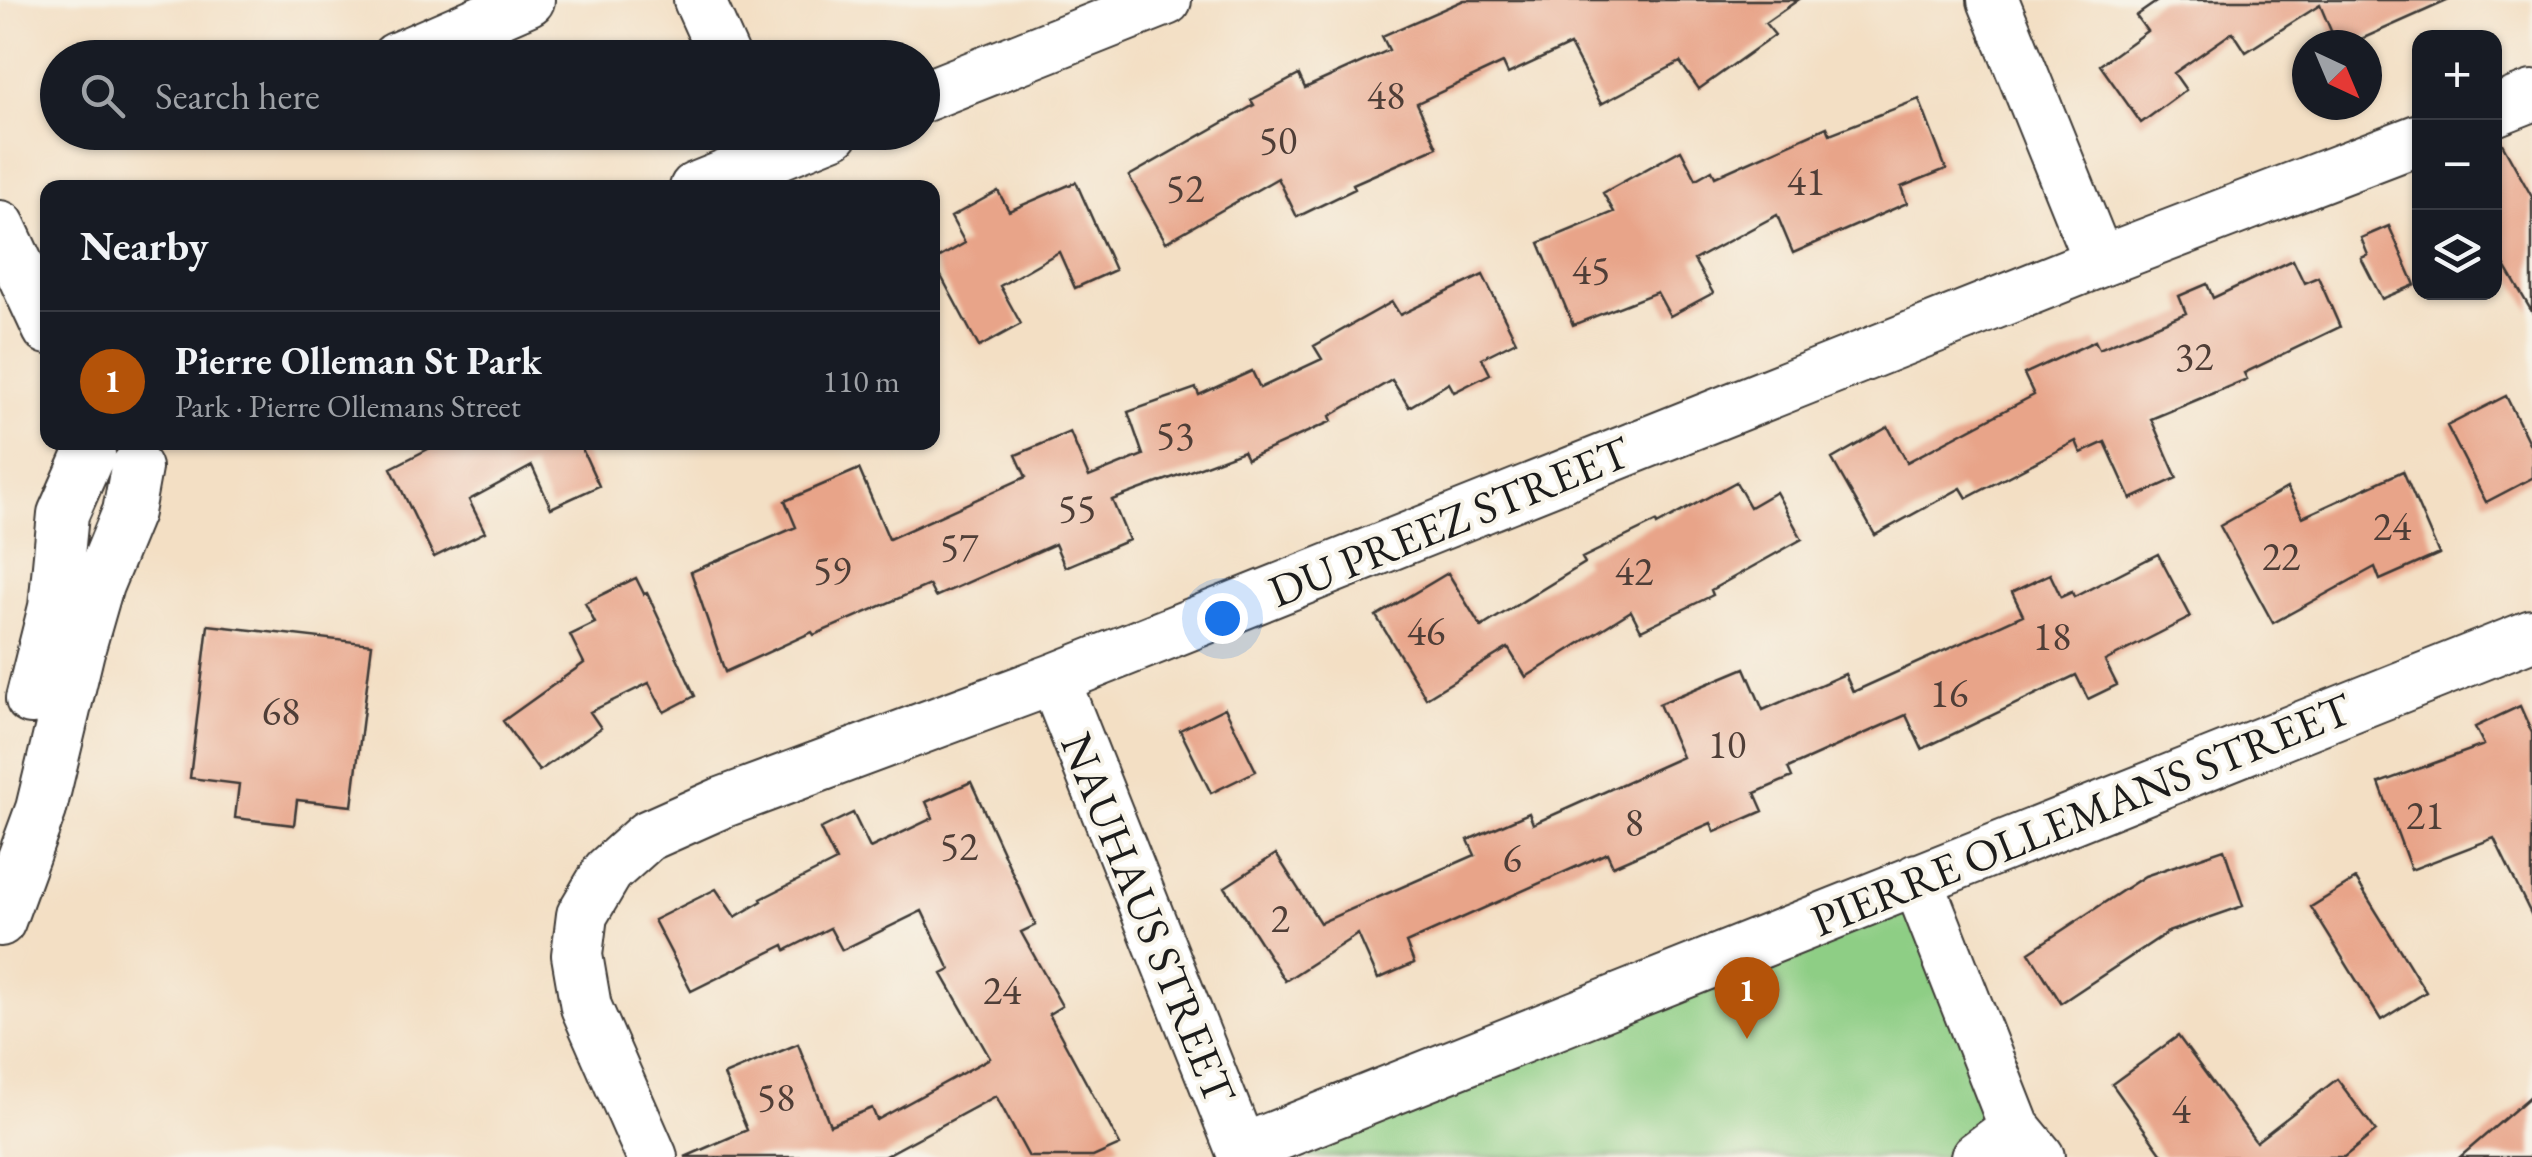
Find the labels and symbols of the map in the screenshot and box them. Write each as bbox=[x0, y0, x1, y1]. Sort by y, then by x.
north arrow bbox=[2292, 30, 2382, 120]
house number: 48 bbox=[1367, 69, 1405, 121]
house number: 50 bbox=[1259, 114, 1297, 166]
house number: 41 bbox=[1787, 155, 1825, 207]
house number: 52 bbox=[1166, 162, 1204, 214]
house number: 45 bbox=[1572, 244, 1610, 296]
house number: 32 bbox=[2175, 330, 2213, 382]
house number: 53 bbox=[1156, 409, 1194, 461]
street label: DU PREEZ STREET bbox=[1260, 422, 1639, 620]
house number: 55 bbox=[1058, 482, 1096, 534]
house number: 24 bbox=[2373, 500, 2412, 552]
house number: 57 bbox=[940, 521, 979, 573]
house number: 22 bbox=[2262, 530, 2300, 582]
house number: 59 bbox=[813, 544, 851, 596]
house number: 42 bbox=[1615, 545, 1653, 597]
your location bbox=[1197, 593, 1248, 644]
house number: 46 bbox=[1407, 605, 1445, 657]
house number: 18 bbox=[2033, 610, 2071, 662]
house number: 16 bbox=[1930, 667, 1968, 719]
street label: PIERRE OLLEMANS STREET bbox=[1802, 679, 2360, 949]
house number: 68 bbox=[262, 685, 300, 737]
house number: 10 bbox=[1708, 718, 1746, 770]
street label: NAUHAUS STREET bbox=[1048, 724, 1250, 1113]
house number: 21 bbox=[2406, 789, 2444, 841]
house number: 8 bbox=[1624, 796, 1644, 848]
house number: 52 bbox=[940, 820, 978, 872]
house number: 6 bbox=[1502, 832, 1522, 884]
house number: 2 bbox=[1270, 892, 1290, 944]
pin: 1 bbox=[1714, 956, 1780, 1039]
house number: 24 bbox=[983, 964, 1022, 1016]
house number: 58 bbox=[757, 1071, 795, 1123]
house number: 4 bbox=[2171, 1083, 2191, 1135]

